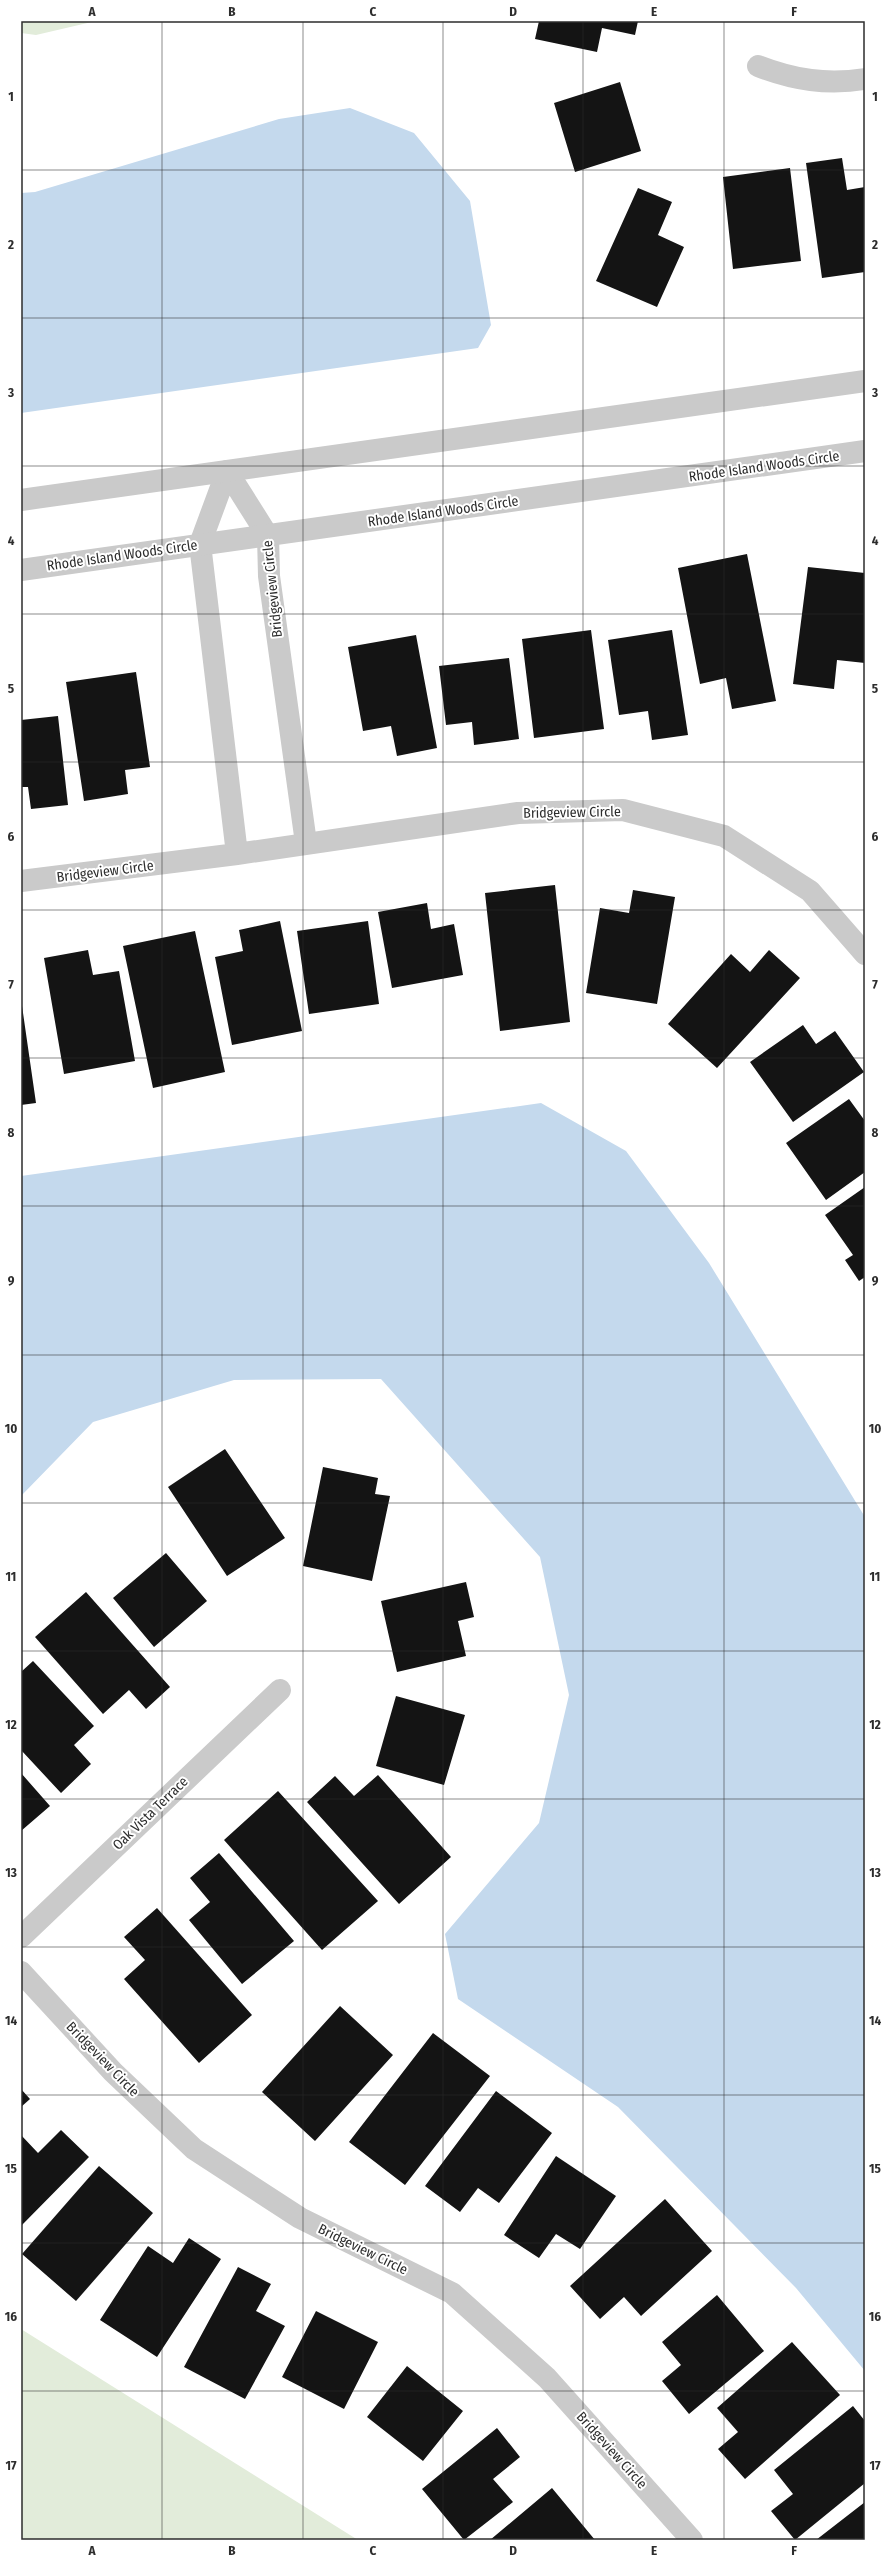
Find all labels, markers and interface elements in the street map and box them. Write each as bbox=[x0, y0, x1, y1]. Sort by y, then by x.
text: A bbox=[87, 4, 96, 19]
text: B bbox=[228, 4, 236, 19]
text: C bbox=[370, 4, 377, 19]
text: D bbox=[509, 4, 517, 19]
text: E bbox=[651, 4, 657, 19]
text: F bbox=[791, 4, 797, 19]
text: 1 bbox=[8, 89, 14, 104]
text: 1 bbox=[872, 89, 878, 104]
text: 2 bbox=[7, 237, 14, 252]
text: 2 bbox=[871, 237, 878, 252]
text: 3 bbox=[7, 385, 14, 400]
text: 3 bbox=[871, 385, 878, 400]
street label: Rhode Island Woods Circle bbox=[688, 447, 841, 485]
street label: Rhode Island Woods Circle bbox=[367, 492, 520, 530]
text: 4 bbox=[8, 533, 15, 548]
text: 4 bbox=[872, 533, 879, 548]
street label: Rhode Island Woods Circle bbox=[46, 536, 199, 574]
street label: Bridgeview Circle bbox=[259, 539, 286, 638]
text: 5 bbox=[8, 681, 14, 696]
text: 5 bbox=[872, 681, 878, 696]
street label: Bridgeview Circle bbox=[523, 803, 621, 822]
text: 6 bbox=[8, 829, 15, 844]
text: 6 bbox=[872, 829, 879, 844]
street label: Bridgeview Circle bbox=[56, 857, 155, 886]
text: 7 bbox=[8, 977, 14, 992]
text: 7 bbox=[872, 977, 878, 992]
text: 8 bbox=[8, 1125, 15, 1140]
text: 8 bbox=[872, 1125, 879, 1140]
text: 9 bbox=[8, 1273, 15, 1288]
text: 9 bbox=[872, 1273, 879, 1288]
text: 10 bbox=[5, 1421, 17, 1436]
text: 10 bbox=[869, 1421, 881, 1436]
text: 11 bbox=[6, 1569, 16, 1584]
text: 11 bbox=[870, 1569, 880, 1584]
text: 12 bbox=[5, 1717, 17, 1732]
text: 12 bbox=[869, 1717, 881, 1732]
street label: Oak Vista Terrace bbox=[109, 1773, 192, 1854]
text: 13 bbox=[5, 1865, 17, 1880]
text: 13 bbox=[869, 1865, 881, 1880]
text: 14 bbox=[5, 2013, 17, 2028]
text: 14 bbox=[869, 2013, 881, 2028]
street label: Bridgeview Circle bbox=[63, 2018, 143, 2100]
text: 15 bbox=[5, 2161, 17, 2176]
text: 15 bbox=[869, 2161, 881, 2176]
street label: Bridgeview Circle bbox=[315, 2220, 410, 2279]
text: 16 bbox=[5, 2309, 17, 2324]
text: 16 bbox=[869, 2309, 881, 2324]
street label: Bridgeview Circle bbox=[573, 2408, 651, 2492]
text: 17 bbox=[5, 2458, 17, 2473]
text: 17 bbox=[869, 2458, 881, 2473]
text: A bbox=[87, 2543, 96, 2558]
text: B bbox=[228, 2543, 236, 2558]
text: C bbox=[370, 2543, 377, 2558]
text: D bbox=[509, 2543, 517, 2558]
text: E bbox=[651, 2543, 657, 2558]
text: F bbox=[791, 2543, 797, 2558]

